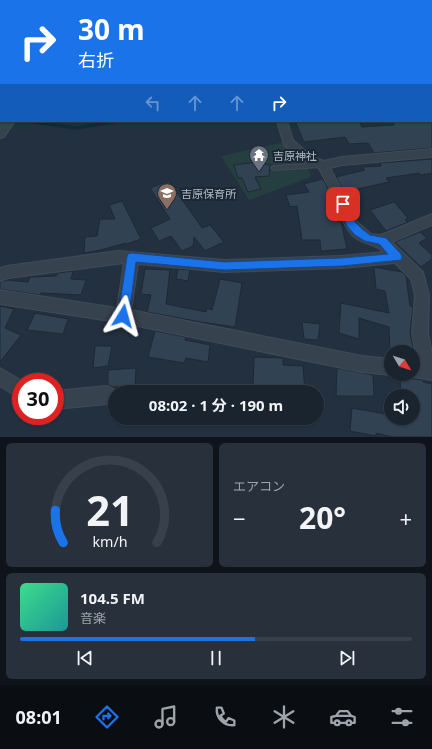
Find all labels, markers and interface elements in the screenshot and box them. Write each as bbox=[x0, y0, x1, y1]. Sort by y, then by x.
text: 30 m bbox=[78, 10, 145, 48]
icon: right bbox=[12, 16, 64, 68]
text: 右折 bbox=[78, 48, 114, 72]
icon: left bbox=[142, 92, 164, 114]
icon: ahead bbox=[184, 92, 206, 114]
icon: ahead bbox=[226, 92, 248, 114]
icon: right bbox=[268, 92, 290, 114]
temple icon: 吉原神社 bbox=[248, 144, 270, 172]
place label: 吉原神社 bbox=[273, 148, 317, 163]
school or university icon: 吉原保育所 bbox=[156, 182, 178, 210]
place label: 吉原保育所 bbox=[181, 186, 237, 201]
pin bbox=[326, 187, 360, 221]
icon: arrive bbox=[332, 193, 354, 215]
position arrow bbox=[102, 295, 144, 337]
north arrow bbox=[384, 345, 420, 381]
map controls bbox=[384, 345, 420, 425]
speed limit sign: 30 bbox=[12, 373, 64, 425]
button: sound bbox=[384, 389, 420, 425]
text: 08:02 · 1 分 · 190 m bbox=[149, 395, 283, 415]
text: エアコン bbox=[233, 477, 285, 495]
text: 21 bbox=[86, 482, 133, 538]
text: 20° bbox=[299, 497, 346, 538]
text: − bbox=[233, 503, 246, 533]
text: + bbox=[399, 503, 412, 533]
text: km/h bbox=[92, 532, 127, 551]
text: 104.5 FM bbox=[80, 588, 145, 608]
text: 音楽 bbox=[80, 609, 106, 627]
icon: previous bbox=[74, 647, 96, 669]
icon: pause bbox=[205, 647, 227, 669]
icon: next bbox=[336, 647, 358, 669]
icon: directions bbox=[93, 703, 121, 731]
icon: music bbox=[152, 703, 180, 731]
icon: phone bbox=[211, 703, 239, 731]
icon: climate bbox=[270, 703, 298, 731]
icon: car bbox=[329, 703, 357, 731]
icon: filters bbox=[388, 703, 416, 731]
text: 08:01 bbox=[16, 705, 62, 729]

